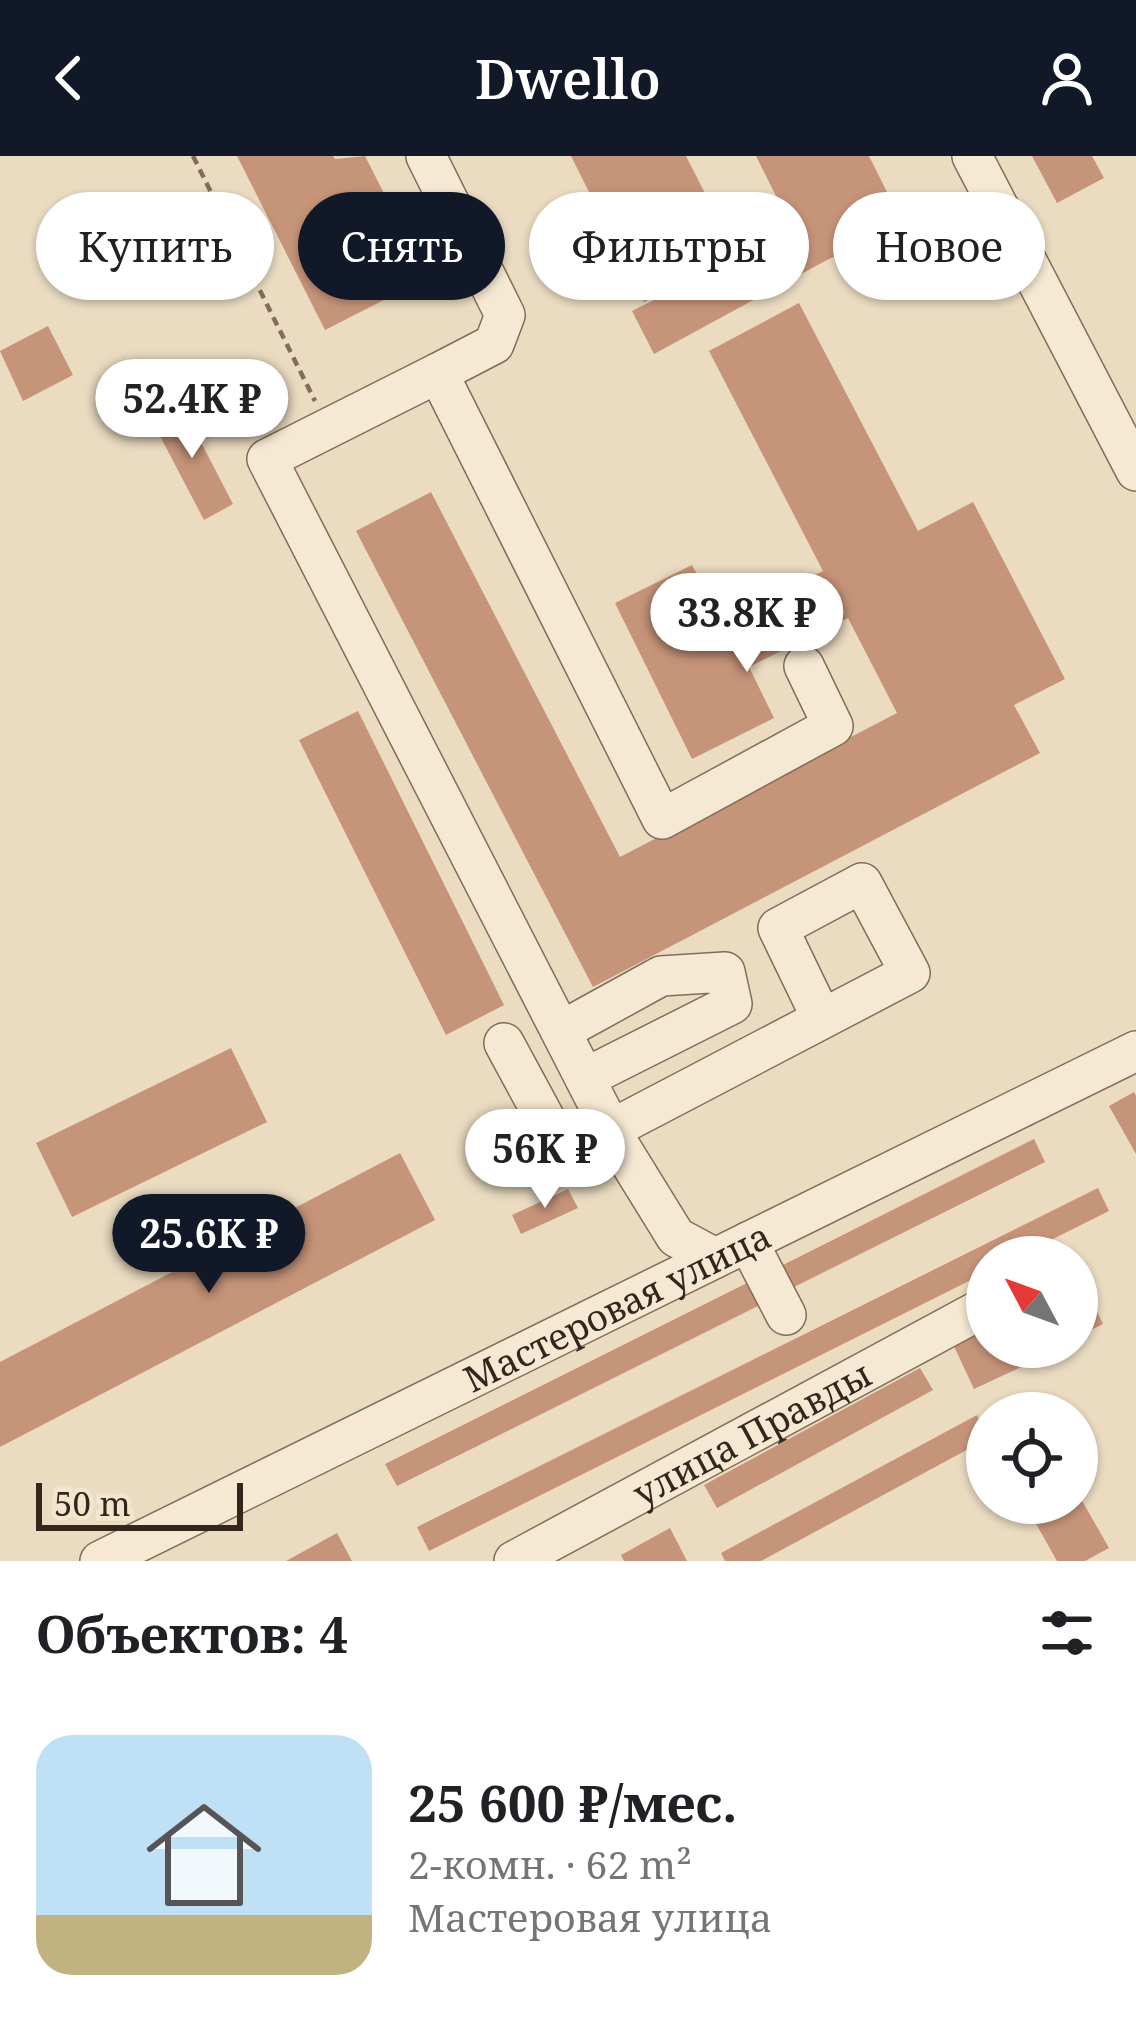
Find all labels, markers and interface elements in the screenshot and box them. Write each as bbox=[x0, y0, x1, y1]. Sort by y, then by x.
text: Dwello bbox=[475, 41, 661, 115]
icon: back bbox=[36, 45, 102, 111]
icon: person bbox=[1034, 45, 1100, 111]
chip: Купить bbox=[36, 192, 274, 300]
chip: Снять bbox=[298, 192, 505, 300]
chip: Фильтры bbox=[529, 192, 809, 300]
chip: Новое bbox=[833, 192, 1045, 300]
pin: 52.4K ₽ bbox=[81, 359, 303, 461]
text: 52.4K ₽ bbox=[122, 371, 262, 424]
pin: 33.8K ₽ bbox=[636, 573, 858, 675]
text: 33.8K ₽ bbox=[677, 585, 817, 638]
pin: 56K ₽ bbox=[461, 1109, 629, 1211]
text: 56K ₽ bbox=[492, 1121, 598, 1174]
pin: 25.6K ₽ bbox=[98, 1194, 320, 1296]
text: 25.6K ₽ bbox=[139, 1206, 279, 1259]
street label: Мастеровая улица bbox=[455, 1210, 778, 1403]
north arrow bbox=[966, 1236, 1098, 1368]
map controls bbox=[966, 1236, 1098, 1524]
street label: улица Правды bbox=[624, 1349, 880, 1517]
button: locate bbox=[966, 1392, 1098, 1524]
scale bar bbox=[36, 1477, 243, 1530]
text: 50 m bbox=[54, 1481, 131, 1526]
text: Объектов: 4 bbox=[36, 1598, 348, 1668]
icon: filters bbox=[1034, 1600, 1100, 1666]
text: 25 600 ₽/мес. bbox=[408, 1767, 737, 1837]
icon: home bbox=[132, 1783, 276, 1927]
text: 2-комн. · 62 m² bbox=[408, 1837, 692, 1890]
text: Мастеровая улица bbox=[408, 1890, 772, 1943]

